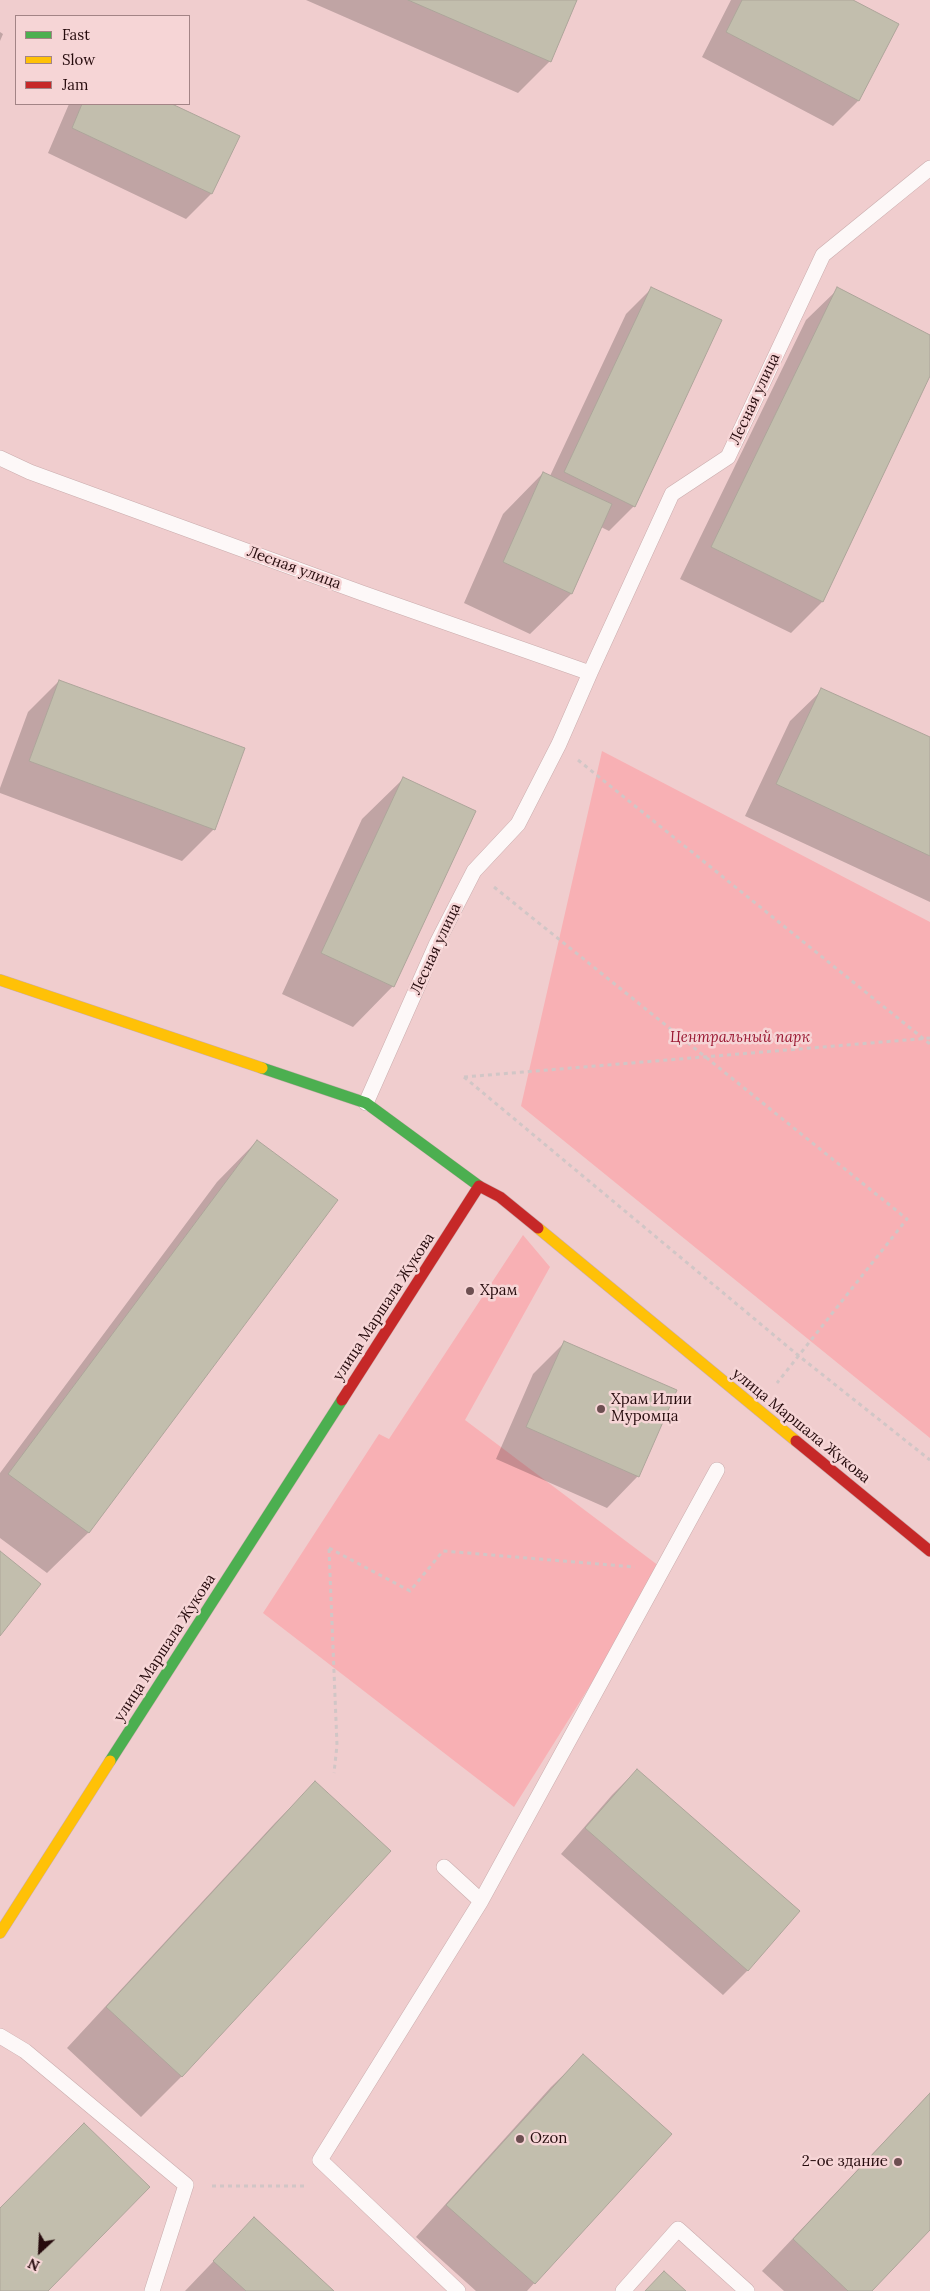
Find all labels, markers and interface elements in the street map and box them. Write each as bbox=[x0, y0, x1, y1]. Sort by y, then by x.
legend bbox=[15, 15, 190, 105]
text: Fast bbox=[62, 25, 90, 44]
text: Slow bbox=[62, 50, 95, 69]
text: Jam bbox=[62, 75, 89, 94]
street label: Лесная улица bbox=[726, 351, 784, 447]
street label: Лесная улица bbox=[245, 543, 343, 593]
street label: Лесная улица bbox=[407, 901, 465, 997]
park label: Центральный парк bbox=[670, 1029, 810, 1047]
street label: улица Маршала Жукова bbox=[329, 1230, 439, 1384]
place label: Храм bbox=[480, 1282, 517, 1300]
marker: Храм bbox=[464, 1285, 476, 1297]
street label: улица Маршала Жукова bbox=[728, 1365, 874, 1487]
place label: Храм Илии Муромца bbox=[611, 1391, 692, 1426]
marker: Храм Илии Муромца bbox=[595, 1403, 607, 1415]
street label: улица Маршала Жукова bbox=[110, 1571, 220, 1725]
place label: Ozon bbox=[530, 2130, 567, 2148]
marker: Ozon bbox=[514, 2133, 526, 2145]
place label: 2-ое здание bbox=[802, 2153, 888, 2171]
marker: 2-ое здание bbox=[892, 2156, 904, 2168]
north arrow bbox=[15, 2226, 65, 2276]
text: N bbox=[25, 2254, 42, 2275]

